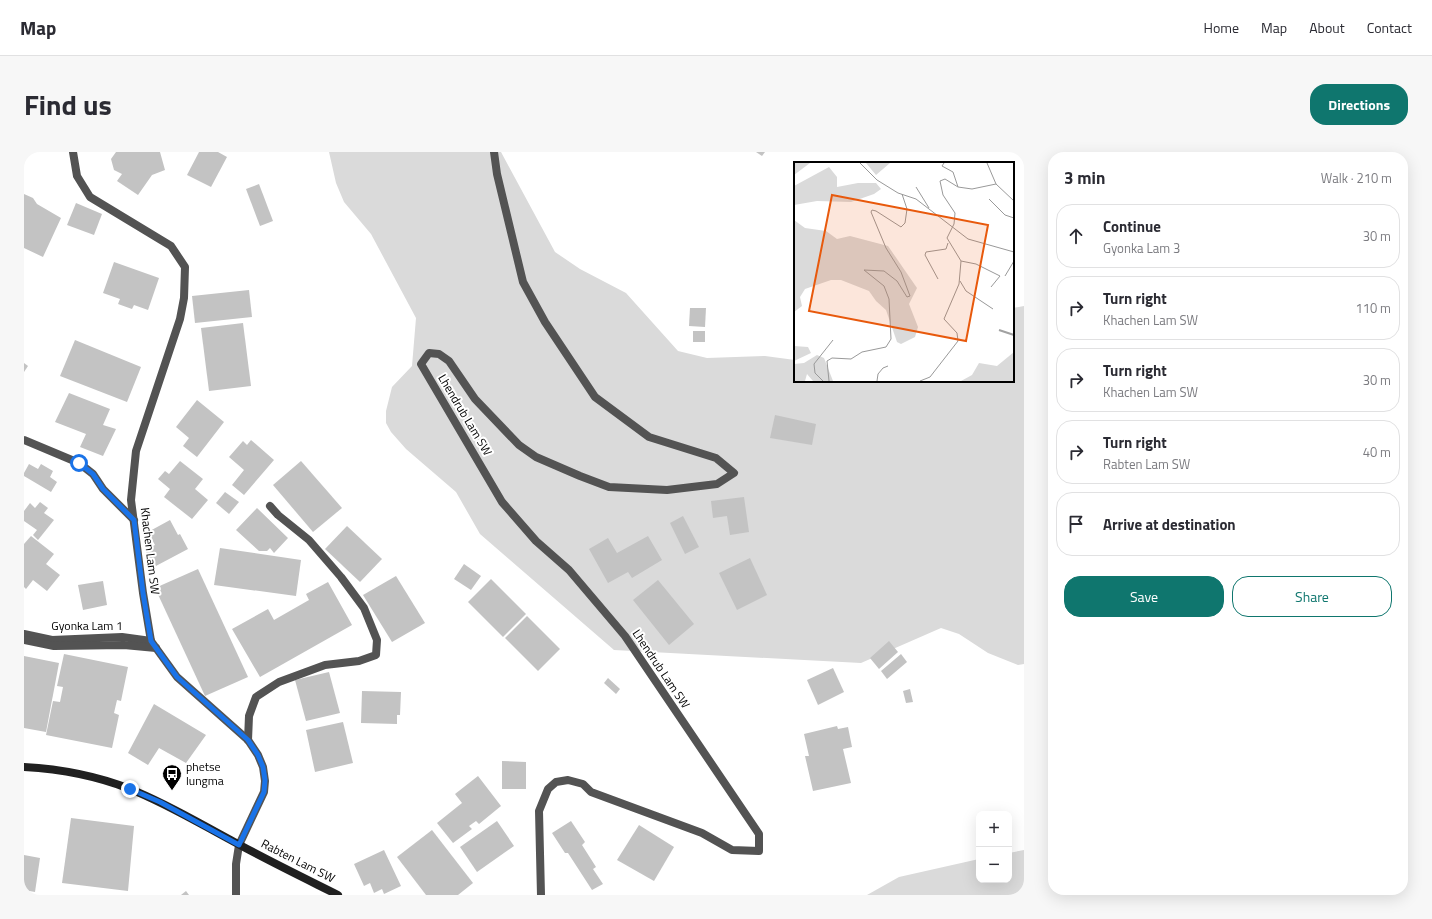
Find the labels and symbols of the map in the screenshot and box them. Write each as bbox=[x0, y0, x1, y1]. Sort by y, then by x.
inset map bbox=[794, 162, 1014, 382]
street label: Lhendrub Lam SW bbox=[434, 370, 497, 459]
route start bbox=[70, 454, 88, 472]
street label: Khachen Lam SW bbox=[136, 506, 165, 596]
street label: Gyonka Lam 1 bbox=[51, 616, 123, 635]
street label: Lhendrub Lam SW bbox=[628, 625, 695, 713]
place label: phetse lungma bbox=[186, 757, 224, 790]
bus stop icon: phetse lungma bbox=[161, 763, 183, 791]
route end bbox=[121, 780, 139, 798]
street label: Rabten Lam SW bbox=[258, 834, 339, 887]

